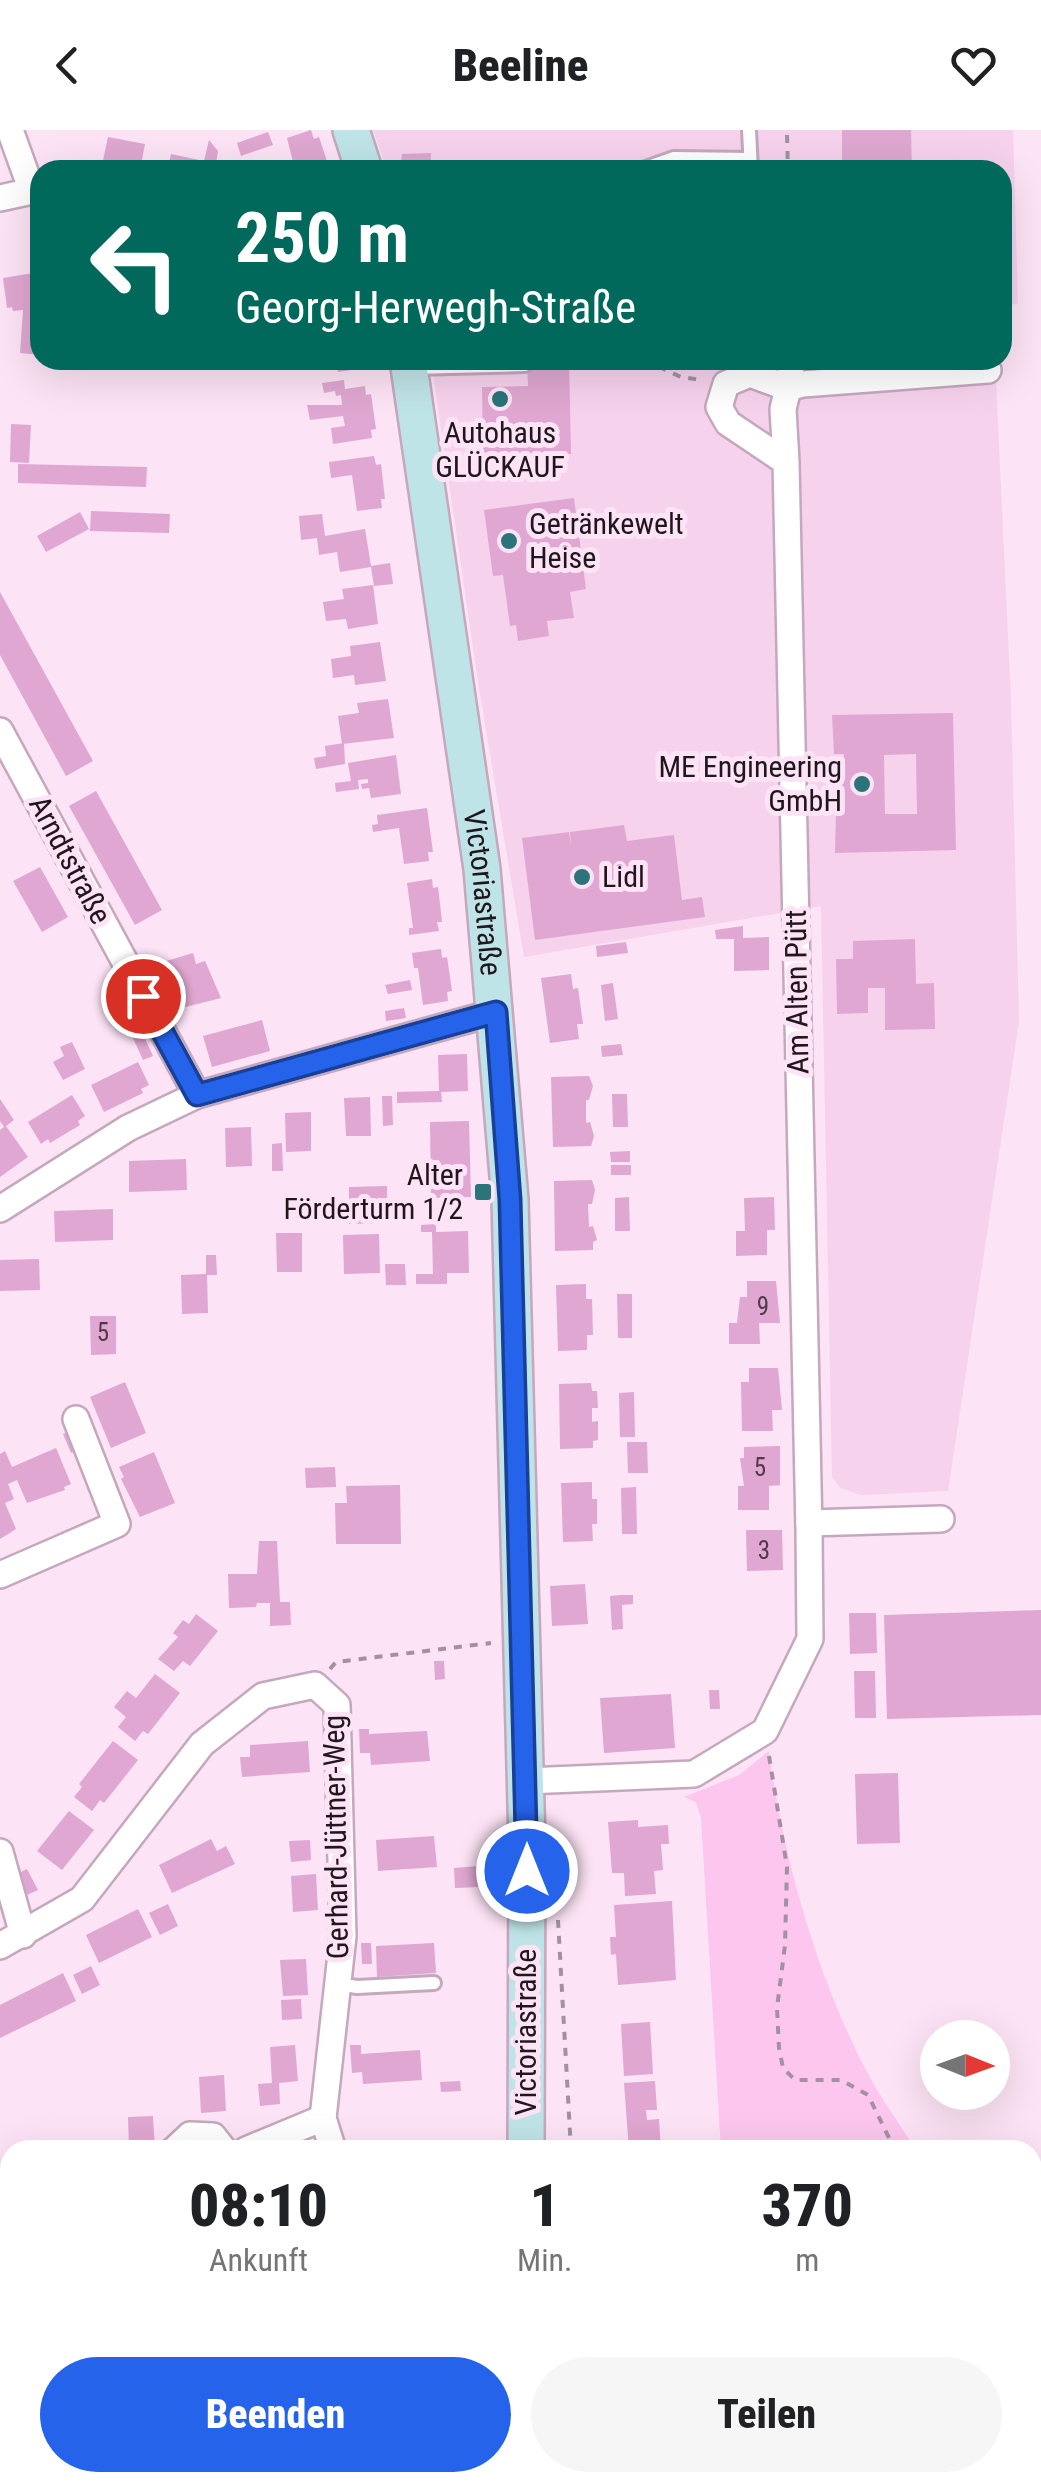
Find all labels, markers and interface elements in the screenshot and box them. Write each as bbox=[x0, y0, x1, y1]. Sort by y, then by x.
icon: back bbox=[40, 38, 95, 93]
icon: heart bbox=[946, 38, 1001, 93]
text: Beeline bbox=[453, 39, 588, 92]
text: 250 m bbox=[235, 197, 409, 279]
icon: left bbox=[70, 200, 200, 330]
text: Georg-Herwegh-Straße bbox=[235, 281, 636, 334]
marker: Autohaus GLÜCKAUF bbox=[489, 388, 511, 410]
place label: Autohaus GLÜCKAUF bbox=[435, 415, 565, 484]
place label: Getränkewelt Heise bbox=[529, 506, 684, 575]
marker: Getränkewelt Heise bbox=[498, 530, 520, 552]
place label: ME Engineering GmbH bbox=[658, 749, 842, 818]
marker: ME Engineering GmbH bbox=[851, 773, 873, 795]
street label: Arndtstraße bbox=[22, 790, 119, 930]
street label: Victoriastraße bbox=[457, 807, 509, 977]
place label: Lidl bbox=[602, 859, 645, 894]
marker: Lidl bbox=[571, 866, 593, 888]
street label: Am Alten Pütt bbox=[778, 910, 815, 1074]
pin bbox=[101, 954, 186, 1039]
icon: arrive bbox=[116, 969, 171, 1024]
place label: Alter Förderturm 1/2 bbox=[283, 1157, 463, 1226]
marker: Alter Förderturm 1/2 bbox=[472, 1181, 494, 1203]
house number: 9 bbox=[757, 1292, 769, 1321]
house number: 5 bbox=[97, 1318, 109, 1347]
house number: 5 bbox=[754, 1453, 766, 1482]
house number: 3 bbox=[758, 1536, 770, 1565]
street label: Gerhard-Jüttner-Weg bbox=[316, 1715, 355, 1959]
position arrow bbox=[475, 1819, 579, 1923]
street label: Victoriastraße bbox=[508, 1949, 543, 2115]
north arrow bbox=[920, 2020, 1010, 2110]
map controls bbox=[920, 2020, 1010, 2110]
text: 08:10 bbox=[189, 2170, 328, 2241]
text: 1 bbox=[529, 2170, 560, 2241]
text: 370 bbox=[761, 2170, 853, 2241]
text: Ankunft bbox=[209, 2241, 308, 2279]
text: Min. bbox=[517, 2241, 572, 2279]
text: m bbox=[795, 2241, 819, 2279]
button: Beenden bbox=[40, 2357, 511, 2472]
button: Teilen bbox=[531, 2357, 1002, 2472]

